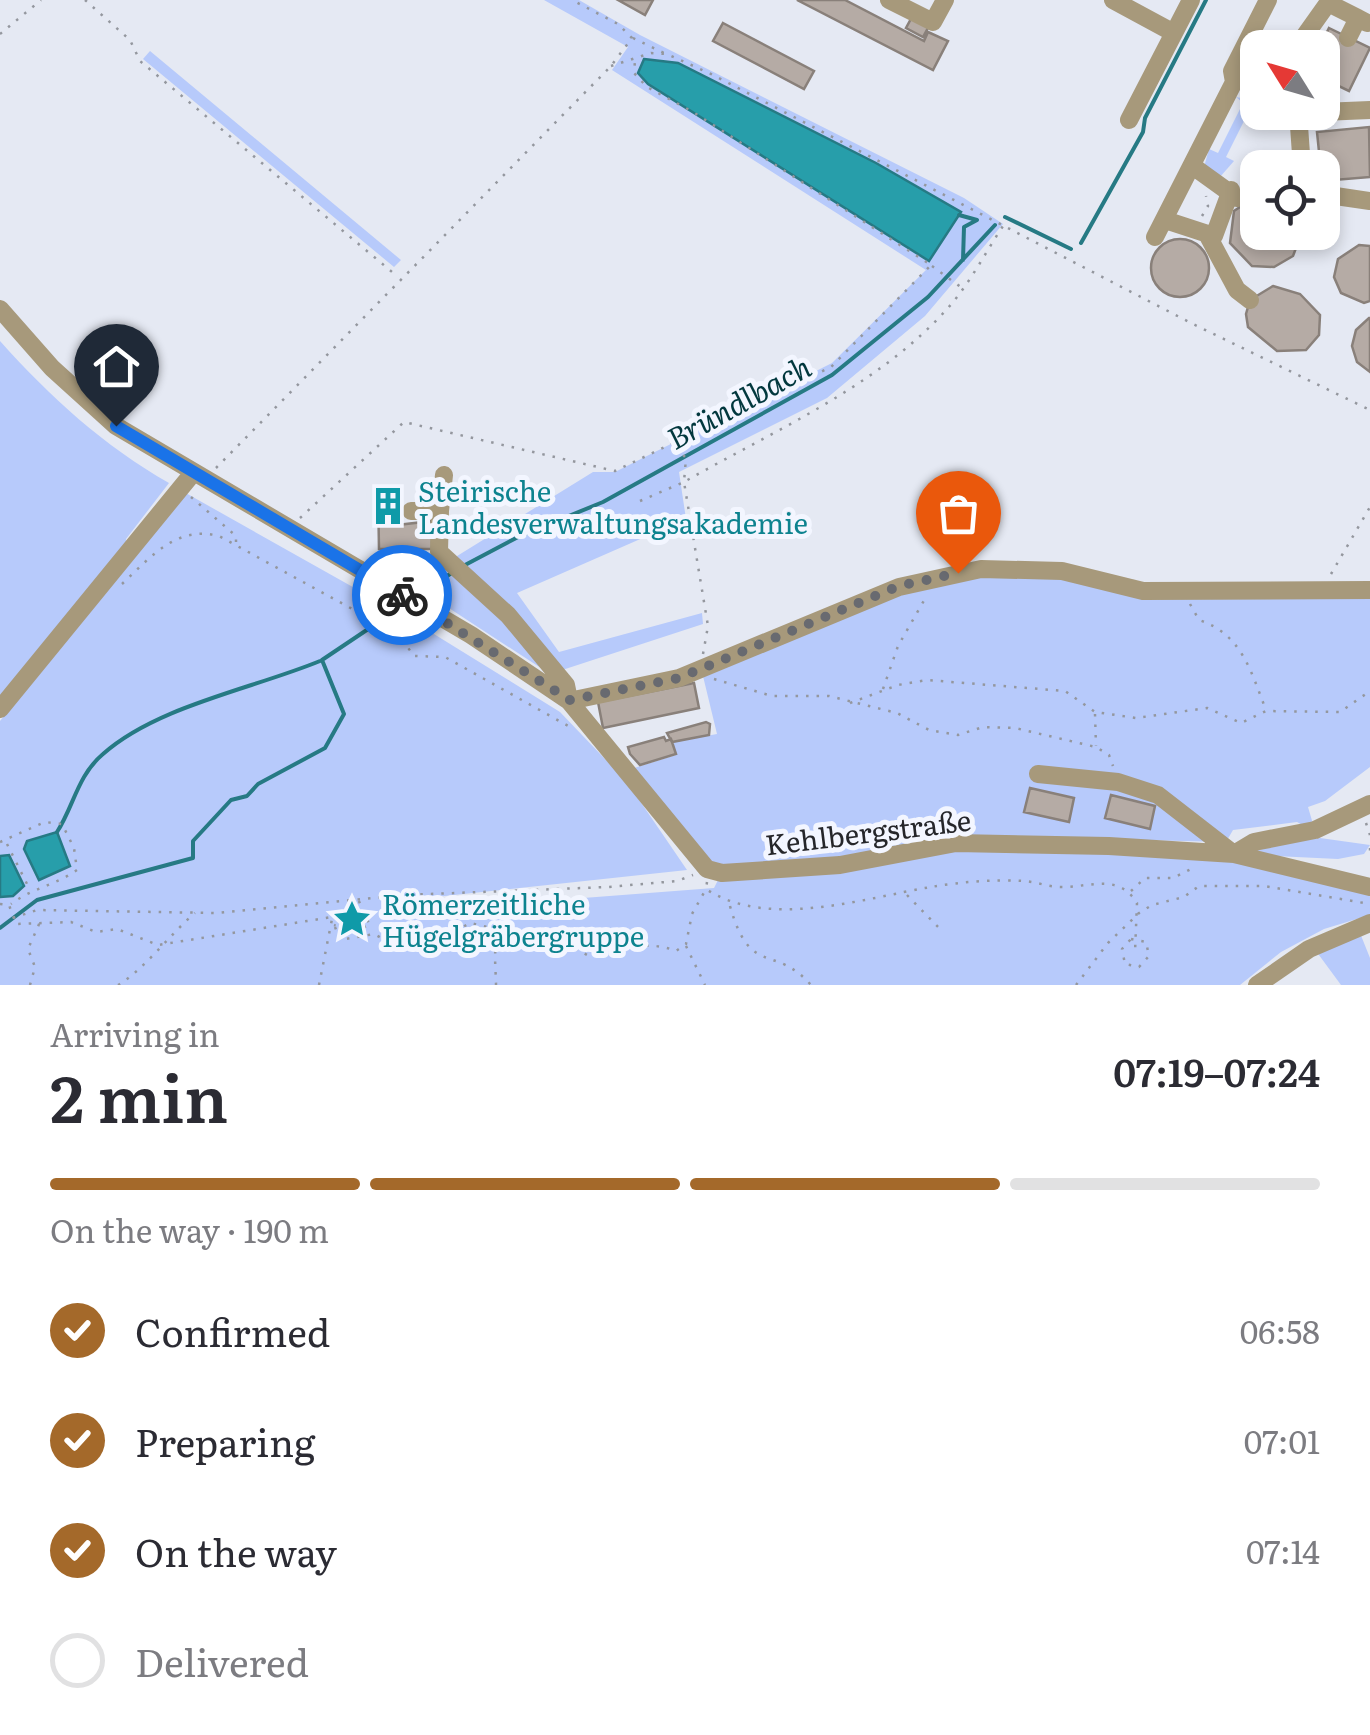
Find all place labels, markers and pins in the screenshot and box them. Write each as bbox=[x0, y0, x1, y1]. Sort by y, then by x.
pin bbox=[74, 324, 159, 427]
place label: Steirische Landesverwaltungsakademie bbox=[418, 469, 808, 543]
pin bbox=[916, 471, 1001, 574]
building icon: Steirische Landesverwaltungsakademie bbox=[367, 485, 409, 527]
place label: Römerzeitliche Hügelgräbergruppe bbox=[382, 882, 644, 956]
place icon: Römerzeitliche Hügelgräbergruppe bbox=[331, 898, 373, 940]

